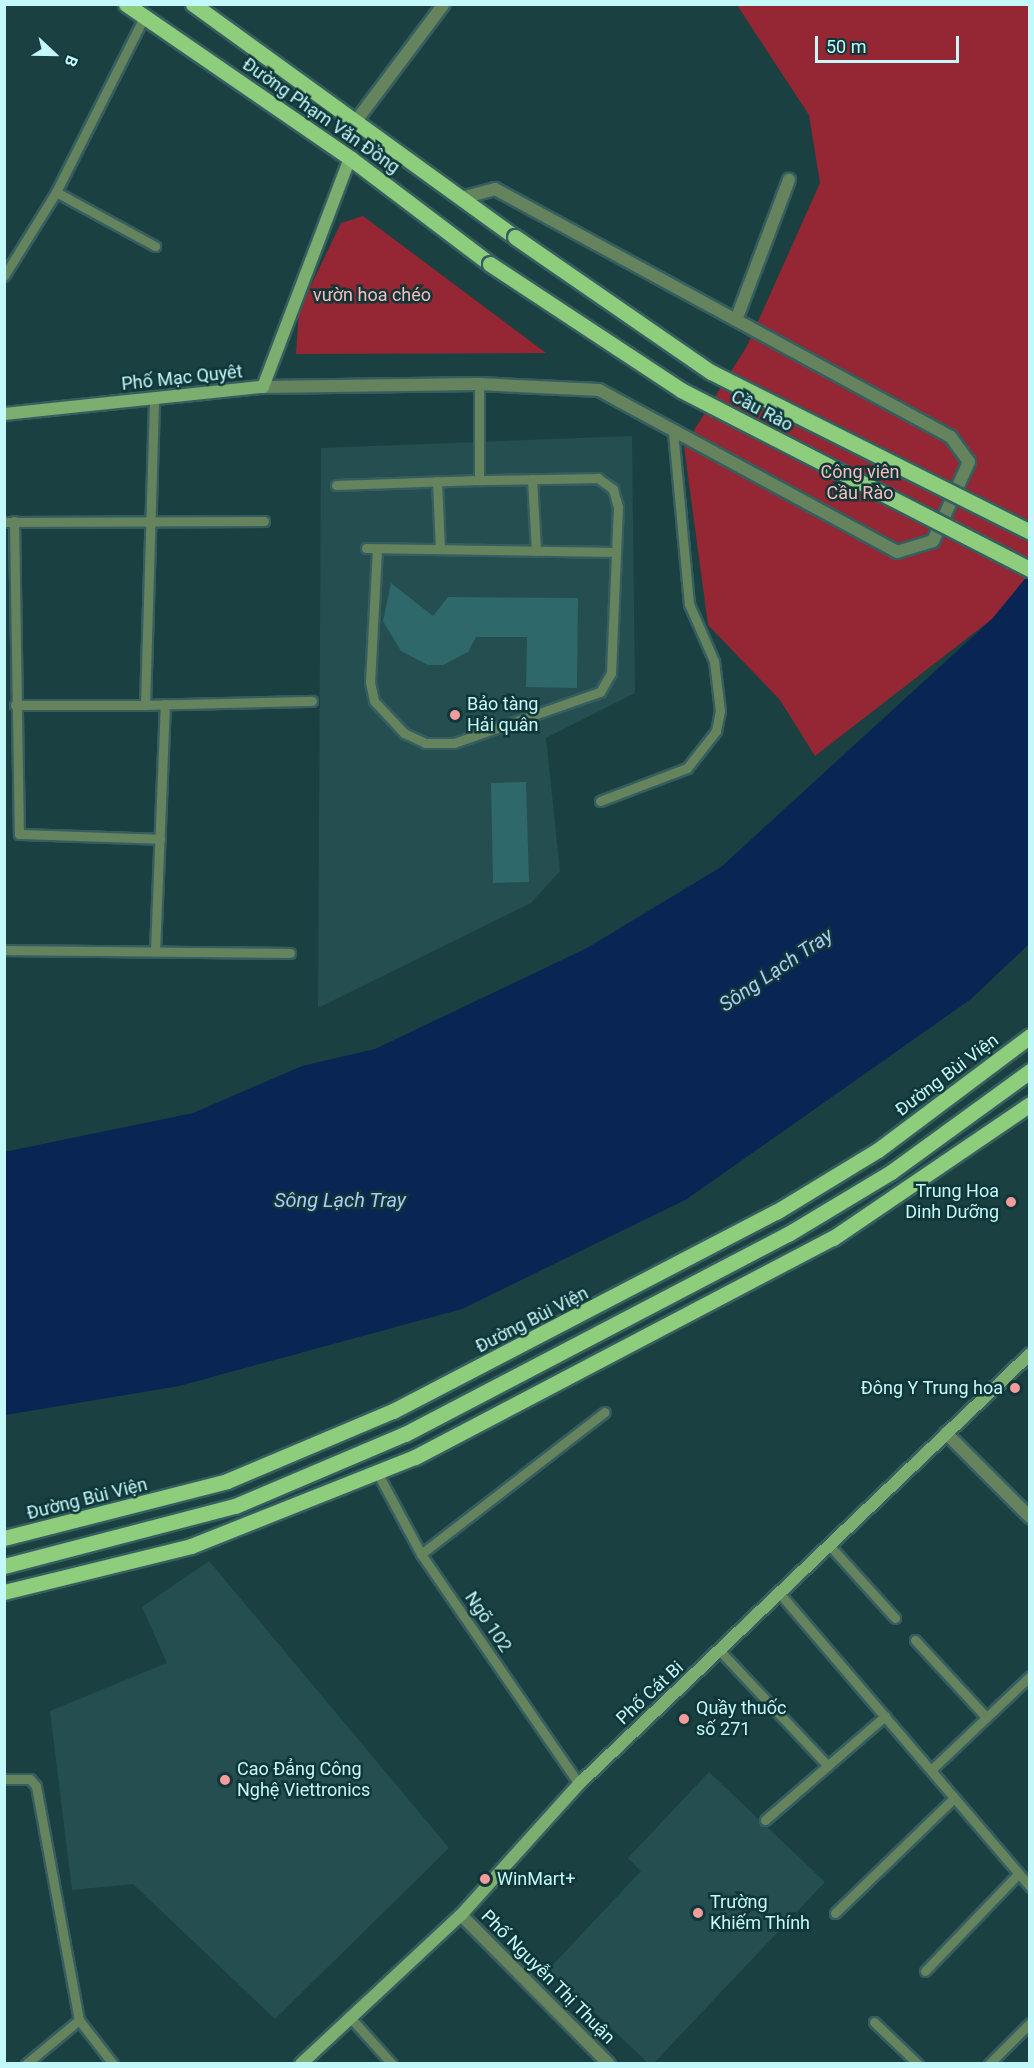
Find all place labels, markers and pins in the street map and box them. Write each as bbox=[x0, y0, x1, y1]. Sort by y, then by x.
place label: Bảo tàng Hải quân bbox=[467, 694, 538, 736]
marker: Bảo tàng Hải quân bbox=[448, 708, 462, 722]
place label: Trung Hoa Dinh Dưỡng bbox=[905, 1181, 999, 1224]
marker: Trung Hoa Dinh Dưỡng bbox=[1004, 1195, 1018, 1209]
place label: Đông Y Trung hoa bbox=[860, 1377, 1003, 1399]
marker: Đông Y Trung hoa bbox=[1008, 1381, 1022, 1395]
place label: Quầy thuốc số 271 bbox=[696, 1698, 786, 1740]
marker: Quầy thuốc số 271 bbox=[677, 1712, 691, 1726]
place label: Cao Đẳng Công Nghệ Viettronics bbox=[237, 1759, 370, 1802]
marker: Cao Đẳng Công Nghệ Viettronics bbox=[218, 1773, 232, 1787]
place label: WinMart+ bbox=[497, 1868, 575, 1890]
marker: WinMart+ bbox=[478, 1872, 492, 1886]
place label: Trường Khiếm Thính bbox=[710, 1892, 810, 1934]
marker: Trường Khiếm Thính bbox=[691, 1906, 705, 1920]

